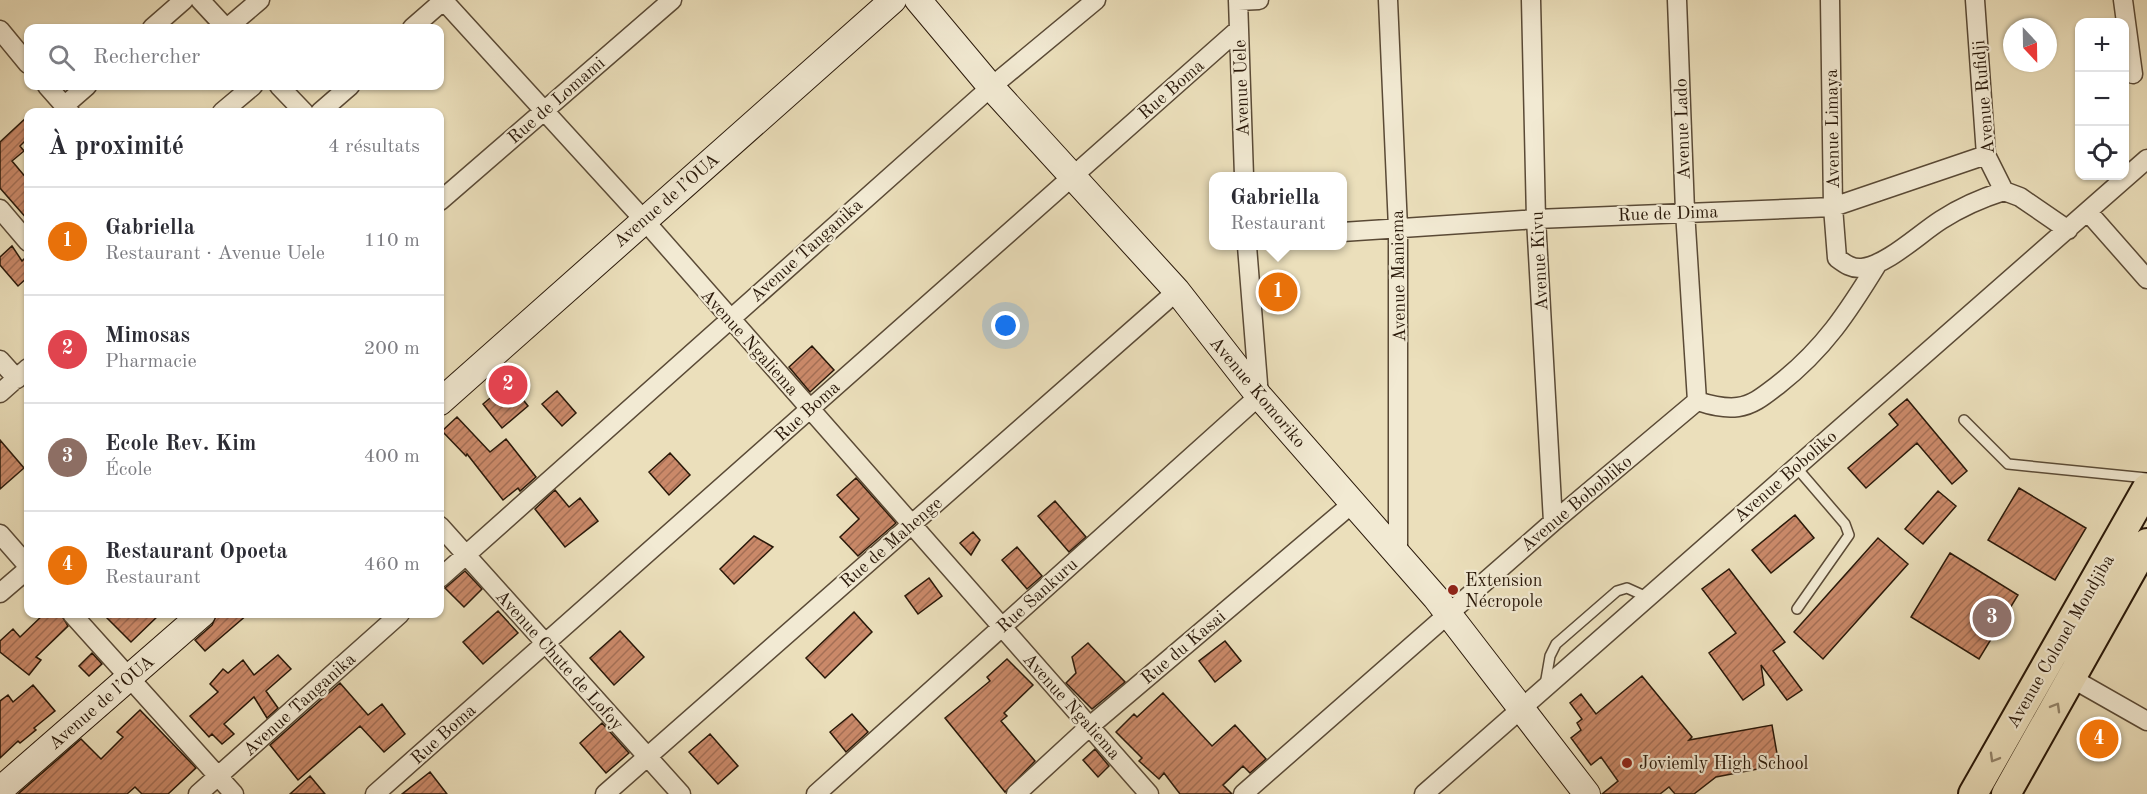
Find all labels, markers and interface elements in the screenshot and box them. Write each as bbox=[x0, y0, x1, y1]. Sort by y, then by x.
north arrow bbox=[2003, 18, 2057, 72]
map controls bbox=[2075, 18, 2129, 180]
button: + bbox=[2075, 18, 2129, 72]
search box bbox=[24, 24, 444, 90]
street label: Avenue Uele bbox=[1231, 39, 1253, 137]
street label: Avenue Rufidji bbox=[1970, 39, 1998, 155]
icon: search bbox=[45, 41, 78, 74]
text: Rechercher bbox=[93, 46, 200, 68]
street label: Rue de Lomami bbox=[505, 54, 609, 148]
street label: Rue Boma bbox=[1135, 57, 1208, 123]
street label: Avenue Limaya bbox=[1823, 69, 1843, 189]
button: − bbox=[2075, 72, 2129, 126]
street label: Avenue Lado bbox=[1672, 78, 1694, 180]
button: locate bbox=[2075, 126, 2129, 180]
text: À proximité bbox=[48, 134, 184, 160]
text: 4 résultats bbox=[328, 137, 420, 157]
street label: Avenue de l’OUA bbox=[611, 150, 723, 251]
popup bbox=[1209, 172, 1347, 250]
text: Gabriella bbox=[1230, 187, 1320, 209]
street label: Avenue Tanganika bbox=[747, 196, 866, 306]
street label: Rue de Dima bbox=[1617, 203, 1719, 225]
street label: Avenue Maniema bbox=[1389, 210, 1409, 342]
street label: Avenue Kivu bbox=[1528, 210, 1552, 311]
text: Restaurant bbox=[1230, 214, 1326, 234]
text: Gabriella bbox=[105, 217, 195, 239]
text: 1 bbox=[62, 231, 73, 251]
text: 110 m bbox=[364, 231, 420, 251]
text: Restaurant · Avenue Uele bbox=[105, 244, 325, 264]
pin: 1 bbox=[1258, 270, 1298, 314]
street label: Avenue Ngaliema bbox=[697, 286, 801, 399]
your location bbox=[991, 311, 1020, 340]
text: Mimosas bbox=[105, 325, 190, 347]
street label: Avenue Komoriko bbox=[1206, 334, 1309, 452]
text: 2 bbox=[62, 339, 73, 359]
text: 200 m bbox=[364, 339, 420, 359]
text: Pharmacie bbox=[105, 352, 197, 372]
pin: 2 bbox=[488, 362, 528, 408]
street label: Rue Boma bbox=[772, 378, 844, 445]
street label: Avenue Boboliko bbox=[1731, 427, 1841, 526]
text: Ecole Rev. Kim bbox=[105, 433, 256, 455]
text: 3 bbox=[62, 447, 73, 467]
text: 400 m bbox=[364, 447, 420, 467]
street label: Avenue Bobobliko bbox=[1518, 452, 1636, 555]
text: École bbox=[105, 460, 152, 480]
street label: Rue de Mahenge bbox=[837, 494, 946, 592]
text: Restaurant Opoeta bbox=[105, 541, 288, 563]
street label: Avenue Colonel Mondjiba bbox=[2004, 552, 2118, 731]
text: 4 bbox=[62, 555, 73, 575]
text: 460 m bbox=[364, 555, 420, 575]
street label: Rue Sankuru bbox=[994, 555, 1082, 636]
text: Restaurant bbox=[105, 568, 201, 588]
place label: Extension Nécropole bbox=[1465, 572, 1543, 611]
marker: Extension Nécropole bbox=[1446, 583, 1460, 597]
street label: Avenue Chute de Lofoy bbox=[492, 587, 627, 734]
pin: 3 bbox=[1972, 596, 2012, 640]
street label: Rue du Kasai bbox=[1138, 607, 1229, 688]
street label: Avenue Tanganika bbox=[240, 650, 359, 760]
street label: Avenue Ngaliema bbox=[1019, 650, 1123, 763]
street label: Avenue de l’OUA bbox=[46, 652, 158, 753]
street label: Rue Boma bbox=[408, 701, 480, 768]
one-way arrow bbox=[2049, 703, 2061, 713]
pin: 4 bbox=[2080, 716, 2118, 762]
one-way arrow bbox=[1990, 752, 2001, 762]
place label: Joviemly High School bbox=[1639, 755, 1809, 773]
marker: Joviemly High School bbox=[1620, 756, 1634, 770]

